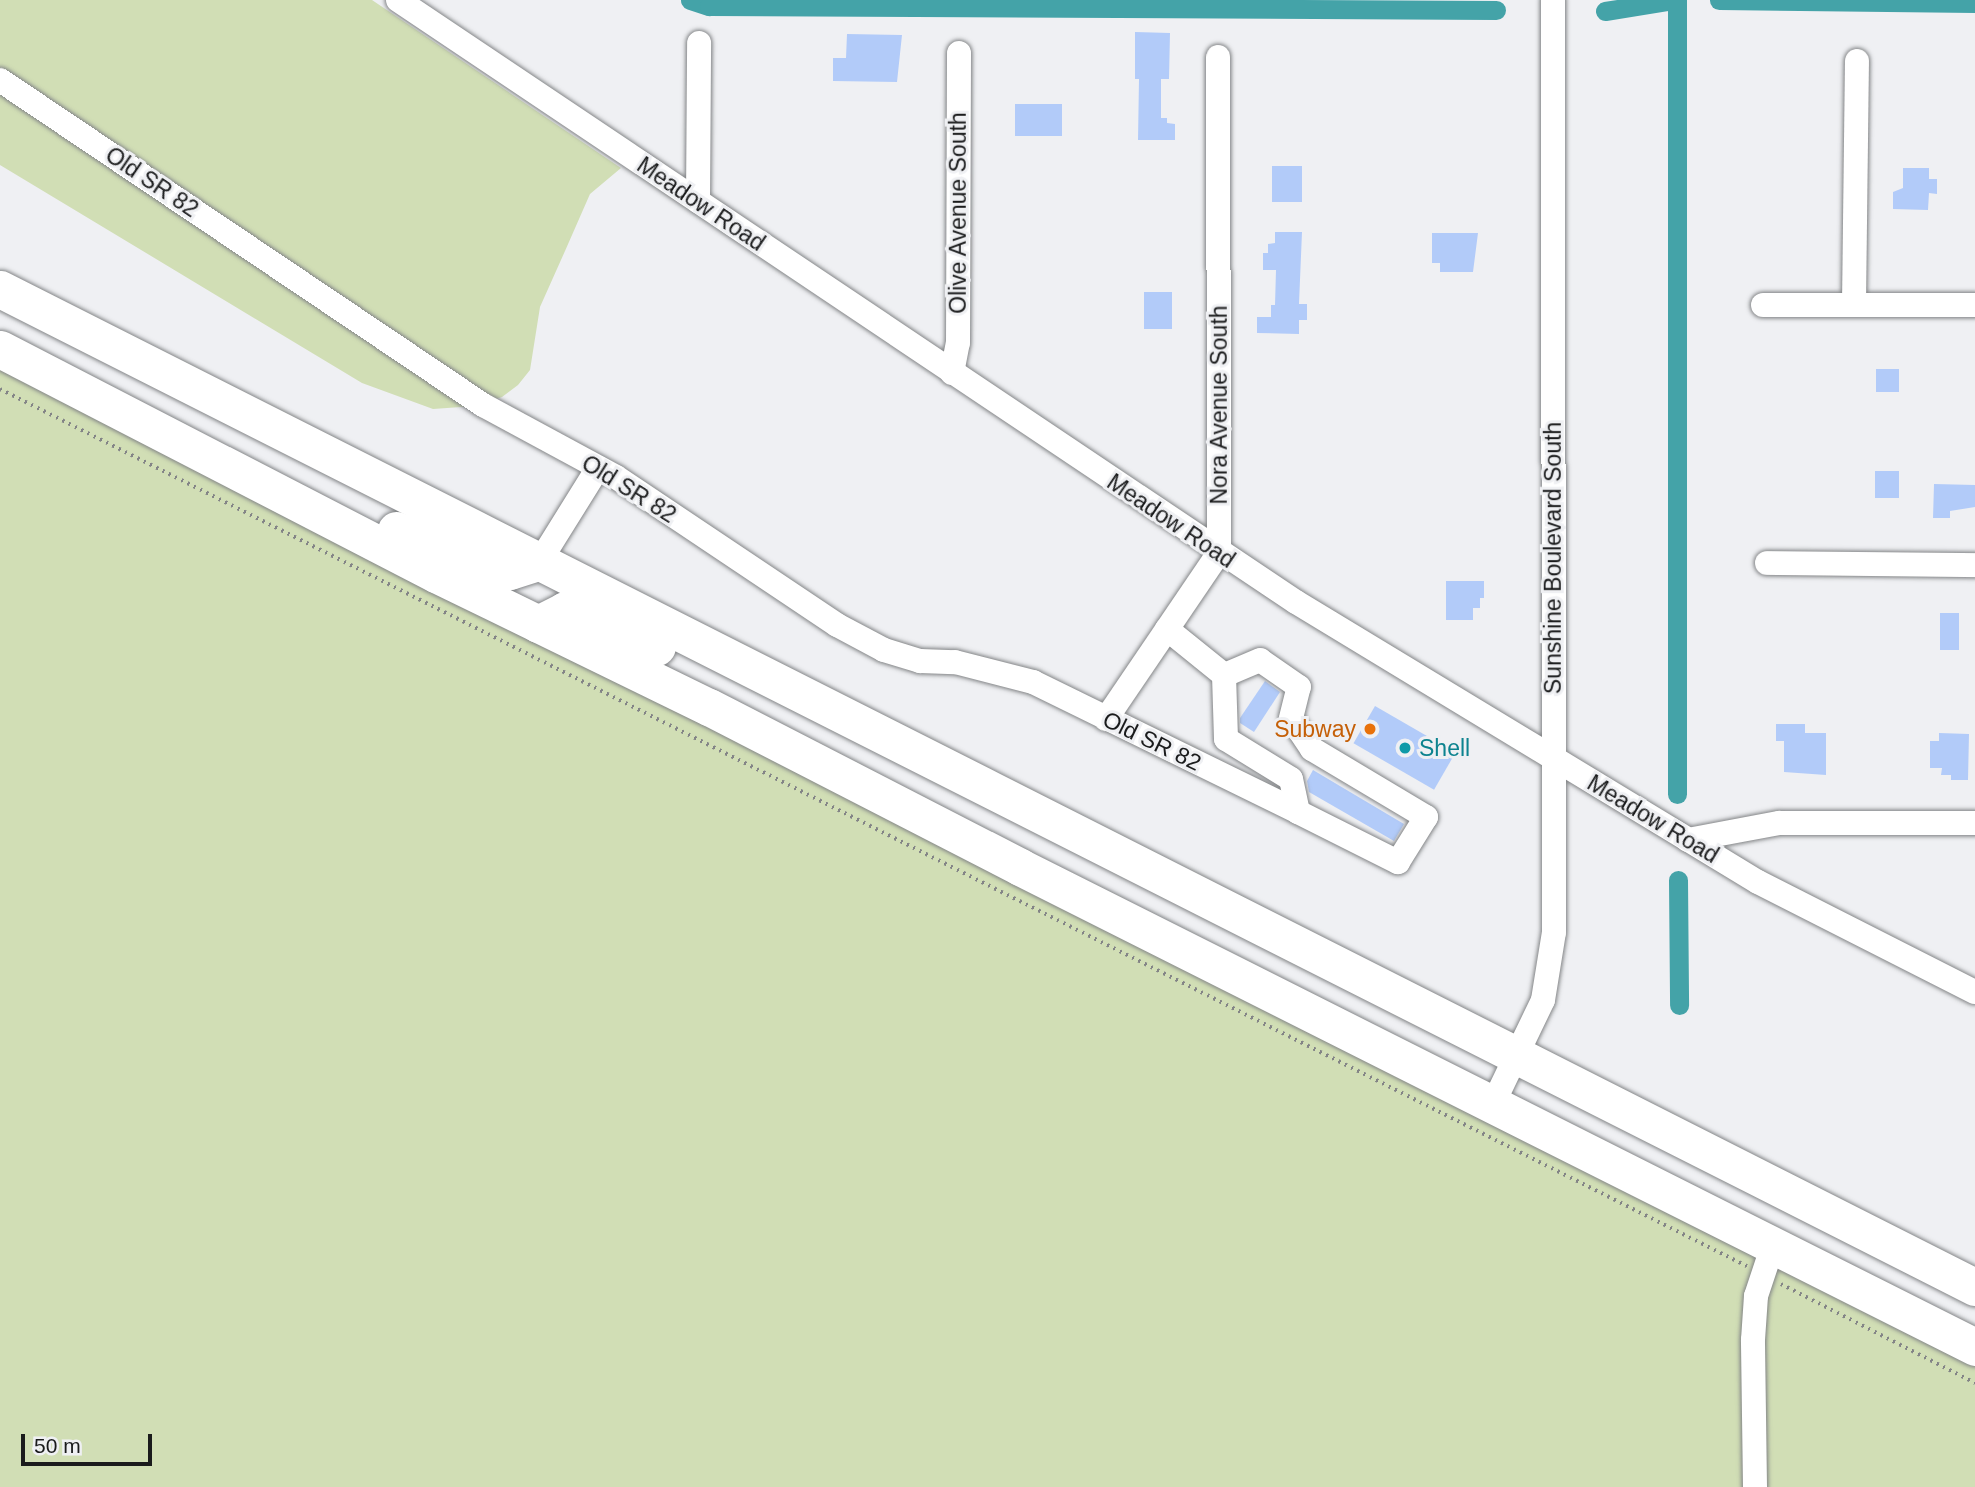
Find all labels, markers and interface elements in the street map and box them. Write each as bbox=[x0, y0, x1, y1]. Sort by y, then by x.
street label: Olive Avenue South bbox=[944, 112, 972, 314]
street label: Old SR 82 bbox=[100, 141, 204, 223]
street label: Meadow Road bbox=[632, 151, 770, 257]
street label: Nora Avenue South bbox=[1205, 305, 1233, 505]
street label: Sunshine Boulevard South bbox=[1539, 422, 1567, 694]
street label: Old SR 82 bbox=[577, 449, 681, 529]
street label: Meadow Road bbox=[1102, 468, 1240, 574]
street label: Old SR 82 bbox=[1098, 705, 1206, 777]
place label: Subway bbox=[1274, 715, 1356, 743]
marker: Subway bbox=[1362, 721, 1378, 737]
place label: Shell bbox=[1419, 734, 1470, 762]
marker: Shell bbox=[1397, 740, 1413, 756]
street label: Meadow Road bbox=[1582, 769, 1724, 869]
scale bar bbox=[24, 1420, 156, 1464]
text: 50 m bbox=[34, 1434, 81, 1457]

